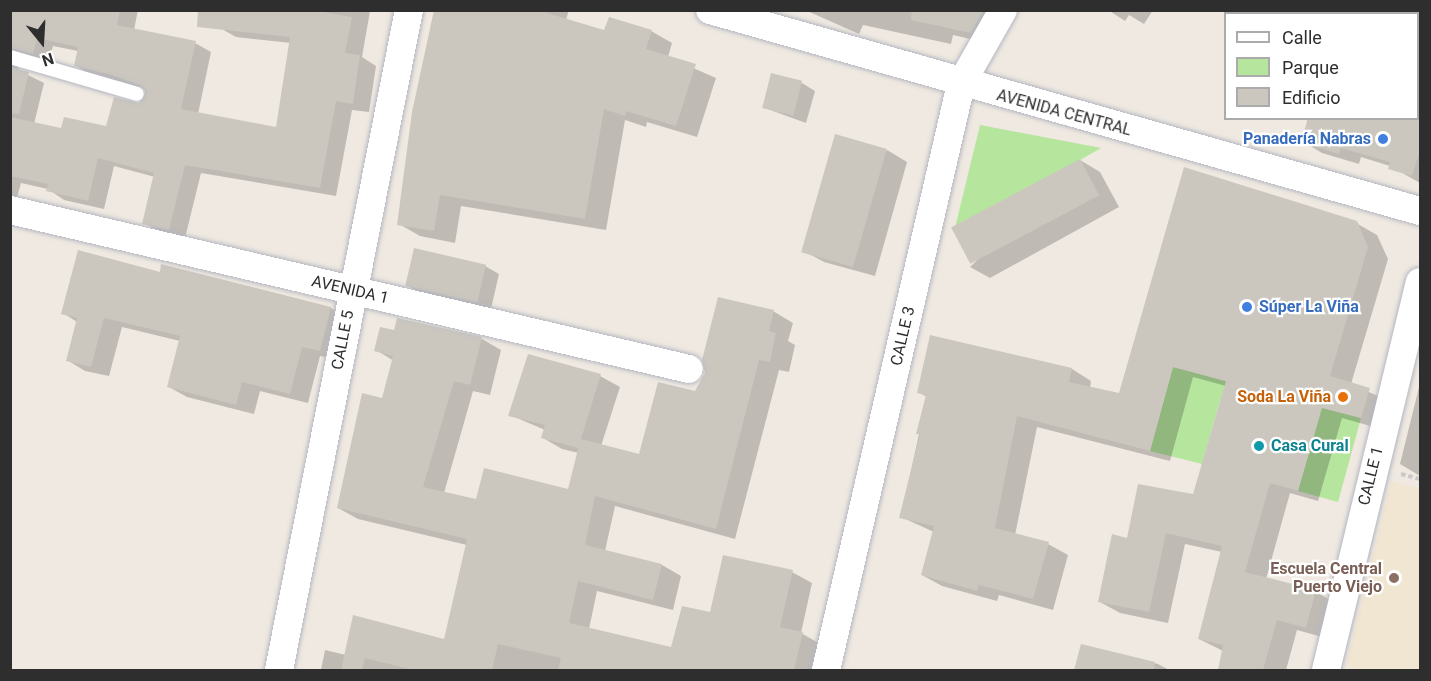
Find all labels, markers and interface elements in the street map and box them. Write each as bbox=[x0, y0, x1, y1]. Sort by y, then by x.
north arrow bbox=[12, 12, 72, 72]
legend bbox=[1224, 12, 1419, 120]
text: Calle bbox=[1282, 27, 1322, 48]
text: N bbox=[39, 49, 56, 70]
text: Parque bbox=[1282, 57, 1339, 78]
street label: AVENIDA CENTRAL bbox=[995, 86, 1133, 140]
text: Edificio bbox=[1282, 87, 1341, 108]
place label: Panadería Nabras bbox=[1243, 129, 1371, 149]
marker: Panadería Nabras bbox=[1376, 132, 1390, 146]
street label: AVENIDA 1 bbox=[310, 272, 390, 308]
place label: Súper La Viña bbox=[1259, 297, 1359, 317]
marker: Súper La Viña bbox=[1240, 300, 1254, 314]
street label: CALLE 3 bbox=[887, 305, 919, 367]
street label: CALLE 5 bbox=[328, 309, 358, 371]
place label: Soda La Viña bbox=[1237, 387, 1331, 407]
marker: Soda La Viña bbox=[1336, 390, 1350, 404]
place label: Casa Cural bbox=[1271, 436, 1349, 456]
marker: Casa Cural bbox=[1252, 439, 1266, 453]
street label: CALLE 1 bbox=[1354, 445, 1388, 507]
place label: Escuela Central Puerto Viejo bbox=[1270, 559, 1382, 597]
marker: Escuela Central Puerto Viejo bbox=[1387, 571, 1401, 585]

